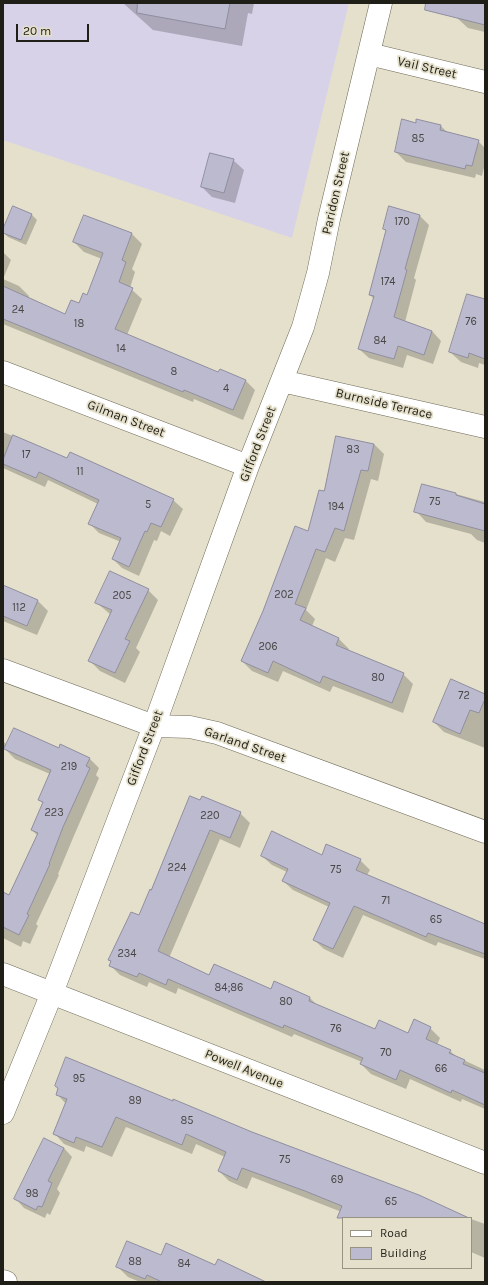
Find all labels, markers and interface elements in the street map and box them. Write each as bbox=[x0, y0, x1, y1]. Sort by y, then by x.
scale bar bbox=[18, 16, 91, 42]
text: 20 m bbox=[23, 24, 51, 38]
street label: Vail Street bbox=[396, 54, 458, 82]
house number: 85 bbox=[412, 132, 424, 146]
street label: Paridon Street bbox=[319, 150, 353, 236]
house number: 170 bbox=[394, 215, 410, 229]
house number: 174 bbox=[381, 275, 395, 289]
house number: 24 bbox=[12, 303, 24, 317]
house number: 76 bbox=[465, 315, 477, 329]
house number: 18 bbox=[74, 317, 84, 331]
house number: 84 bbox=[374, 334, 386, 348]
house number: 14 bbox=[116, 342, 126, 356]
house number: 8 bbox=[171, 365, 177, 379]
house number: 4 bbox=[223, 382, 229, 396]
street label: Burnside Terrace bbox=[334, 385, 434, 423]
street label: Gilman Street bbox=[85, 397, 167, 441]
street label: Gifford Street bbox=[236, 404, 280, 484]
house number: 83 bbox=[346, 443, 360, 457]
house number: 17 bbox=[22, 448, 30, 462]
house number: 11 bbox=[76, 465, 84, 479]
house number: 75 bbox=[429, 495, 441, 509]
house number: 5 bbox=[145, 498, 151, 512]
house number: 194 bbox=[328, 500, 344, 514]
house number: 202 bbox=[274, 588, 294, 602]
house number: 205 bbox=[112, 589, 132, 603]
house number: 112 bbox=[12, 601, 26, 615]
house number: 206 bbox=[258, 640, 278, 654]
house number: 80 bbox=[371, 671, 385, 685]
house number: 72 bbox=[458, 689, 470, 703]
street label: Gifford Street bbox=[123, 708, 167, 788]
street label: Garland Street bbox=[202, 724, 288, 766]
house number: 219 bbox=[61, 760, 77, 774]
house number: 223 bbox=[44, 806, 64, 820]
house number: 220 bbox=[200, 809, 220, 823]
house number: 224 bbox=[168, 861, 186, 875]
house number: 75 bbox=[330, 863, 342, 877]
house number: 71 bbox=[382, 894, 390, 908]
house number: 65 bbox=[430, 913, 442, 927]
house number: 234 bbox=[117, 947, 137, 961]
house number: 84;86 bbox=[215, 981, 243, 995]
house number: 80 bbox=[279, 995, 293, 1009]
house number: 76 bbox=[330, 1022, 342, 1036]
street label: Powell Avenue bbox=[202, 1046, 286, 1092]
house number: 70 bbox=[380, 1046, 392, 1060]
house number: 66 bbox=[435, 1062, 447, 1076]
house number: 95 bbox=[73, 1072, 85, 1086]
house number: 89 bbox=[128, 1094, 142, 1108]
house number: 85 bbox=[181, 1114, 193, 1128]
house number: 75 bbox=[279, 1153, 291, 1167]
house number: 69 bbox=[331, 1173, 343, 1187]
house number: 98 bbox=[25, 1187, 39, 1201]
house number: 65 bbox=[385, 1195, 397, 1209]
legend bbox=[342, 1217, 472, 1269]
text: Road bbox=[380, 1226, 408, 1240]
text: Building bbox=[380, 1246, 426, 1260]
house number: 88 bbox=[128, 1255, 142, 1269]
house number: 84 bbox=[178, 1257, 190, 1271]

